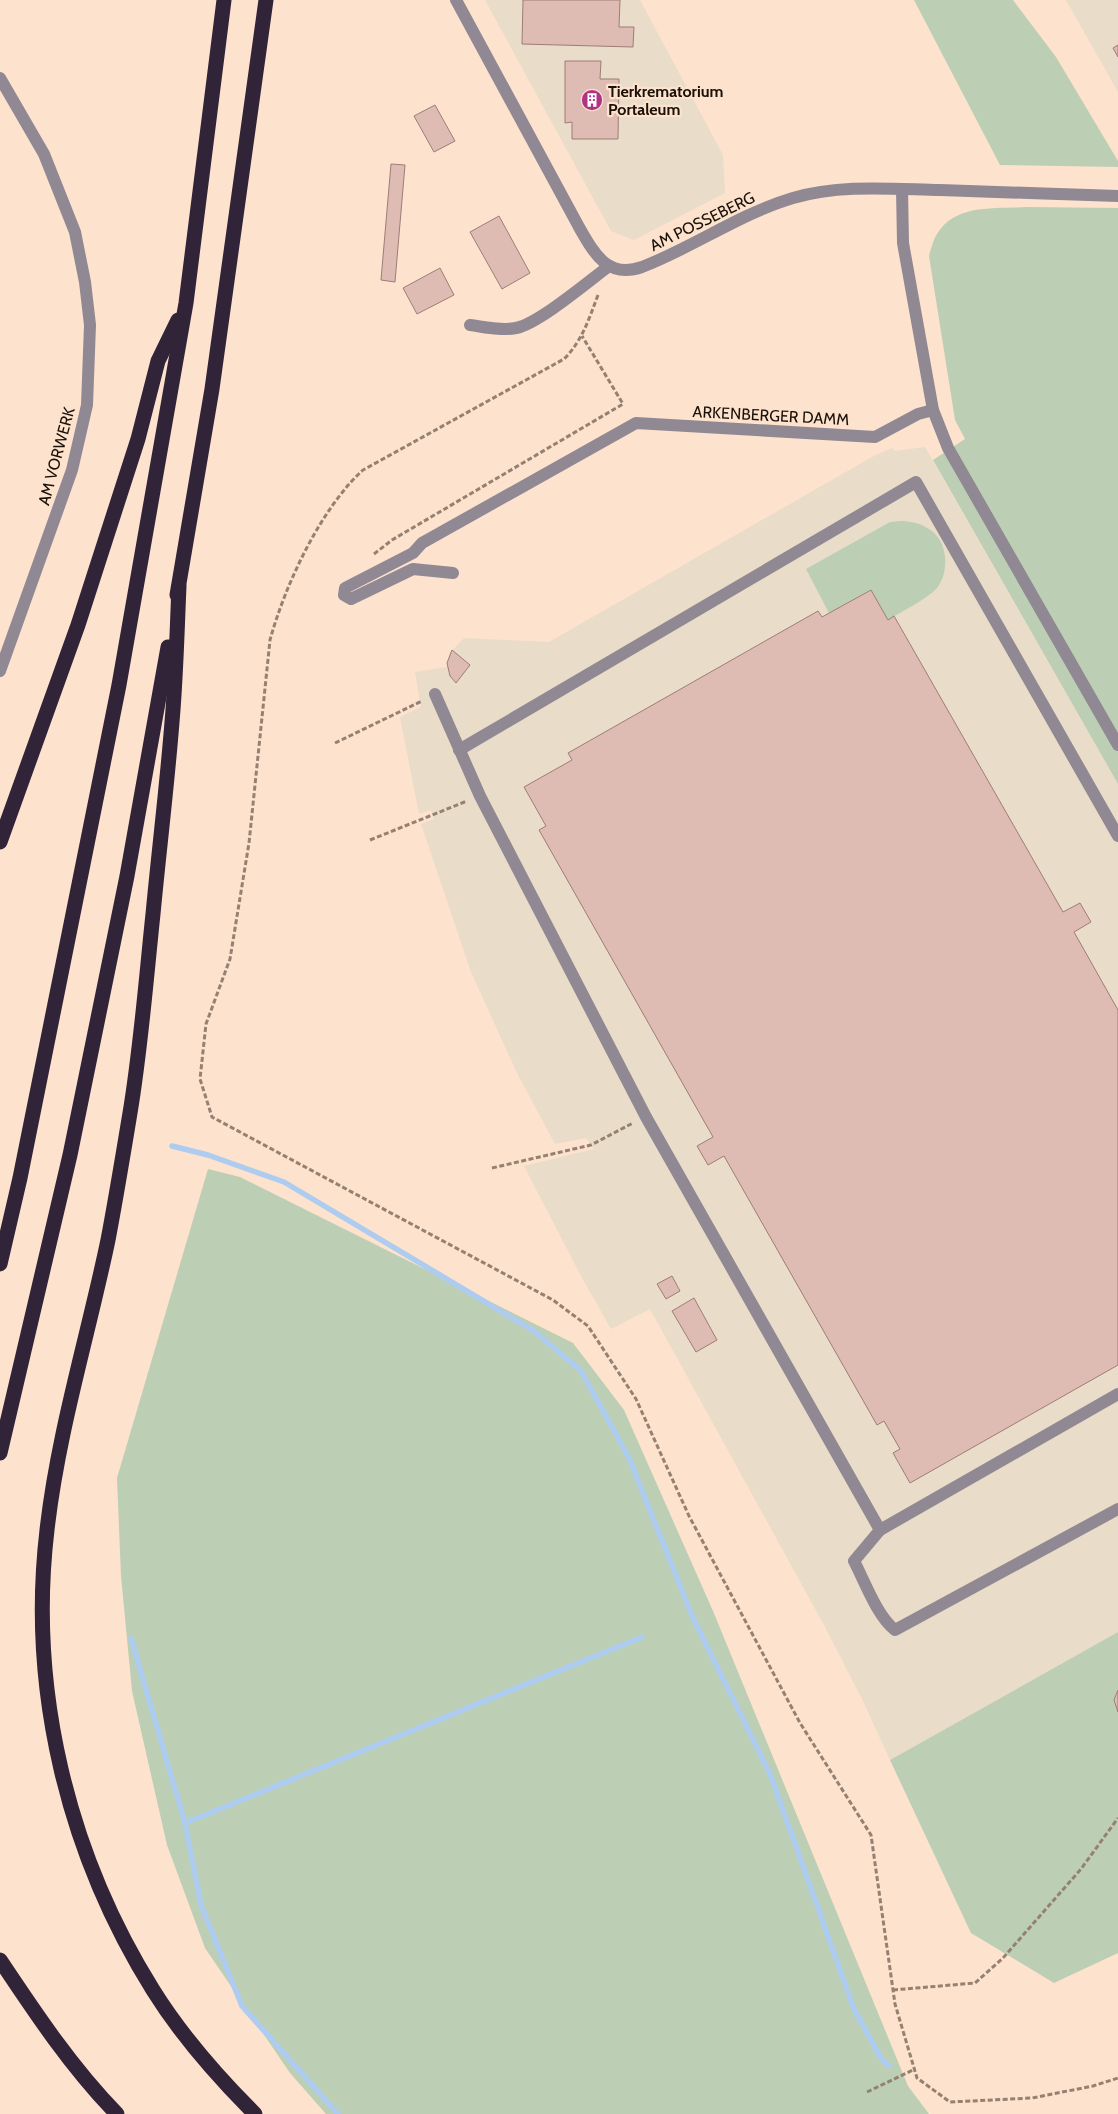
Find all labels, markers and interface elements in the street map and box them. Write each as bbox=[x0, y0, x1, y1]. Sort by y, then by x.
place label: Tierkrematorium Portaleum bbox=[608, 82, 724, 119]
building icon: Tierkrematorium Portaleum bbox=[580, 88, 604, 112]
street label: AM POSSEBERG bbox=[647, 188, 758, 255]
street label: ARKENBERGER DAMM bbox=[692, 402, 850, 429]
street label: AM VORWERK bbox=[34, 405, 79, 507]

